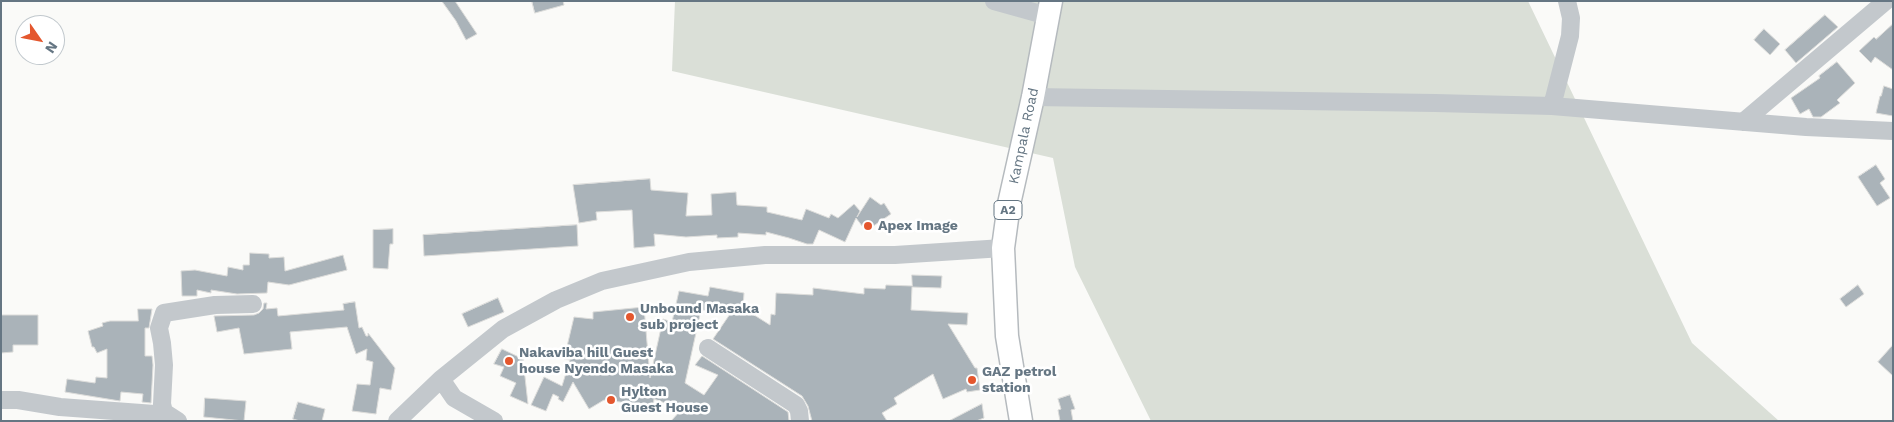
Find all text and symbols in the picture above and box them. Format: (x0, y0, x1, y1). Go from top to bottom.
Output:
north arrow (15, 15, 65, 65)
text: N (42, 39, 61, 56)
street label: Kampala Road (1006, 86, 1042, 186)
road number: A2 (994, 200, 1022, 220)
place label: Apex Image (878, 218, 958, 234)
marker: Apex Image (862, 220, 874, 232)
place label: Unbound Masaka sub project (640, 301, 759, 334)
marker: Unbound Masaka sub project (624, 311, 636, 323)
place label: Nakaviba hill Guest house Nyendo Masaka (519, 345, 673, 378)
marker: Nakaviba hill Guest house Nyendo Masaka (503, 355, 515, 367)
place label: GAZ petrol station (982, 364, 1056, 397)
marker: GAZ petrol station (966, 374, 978, 386)
place label: Hylton Guest House (621, 384, 708, 417)
marker: Hylton Guest House (605, 394, 617, 406)

